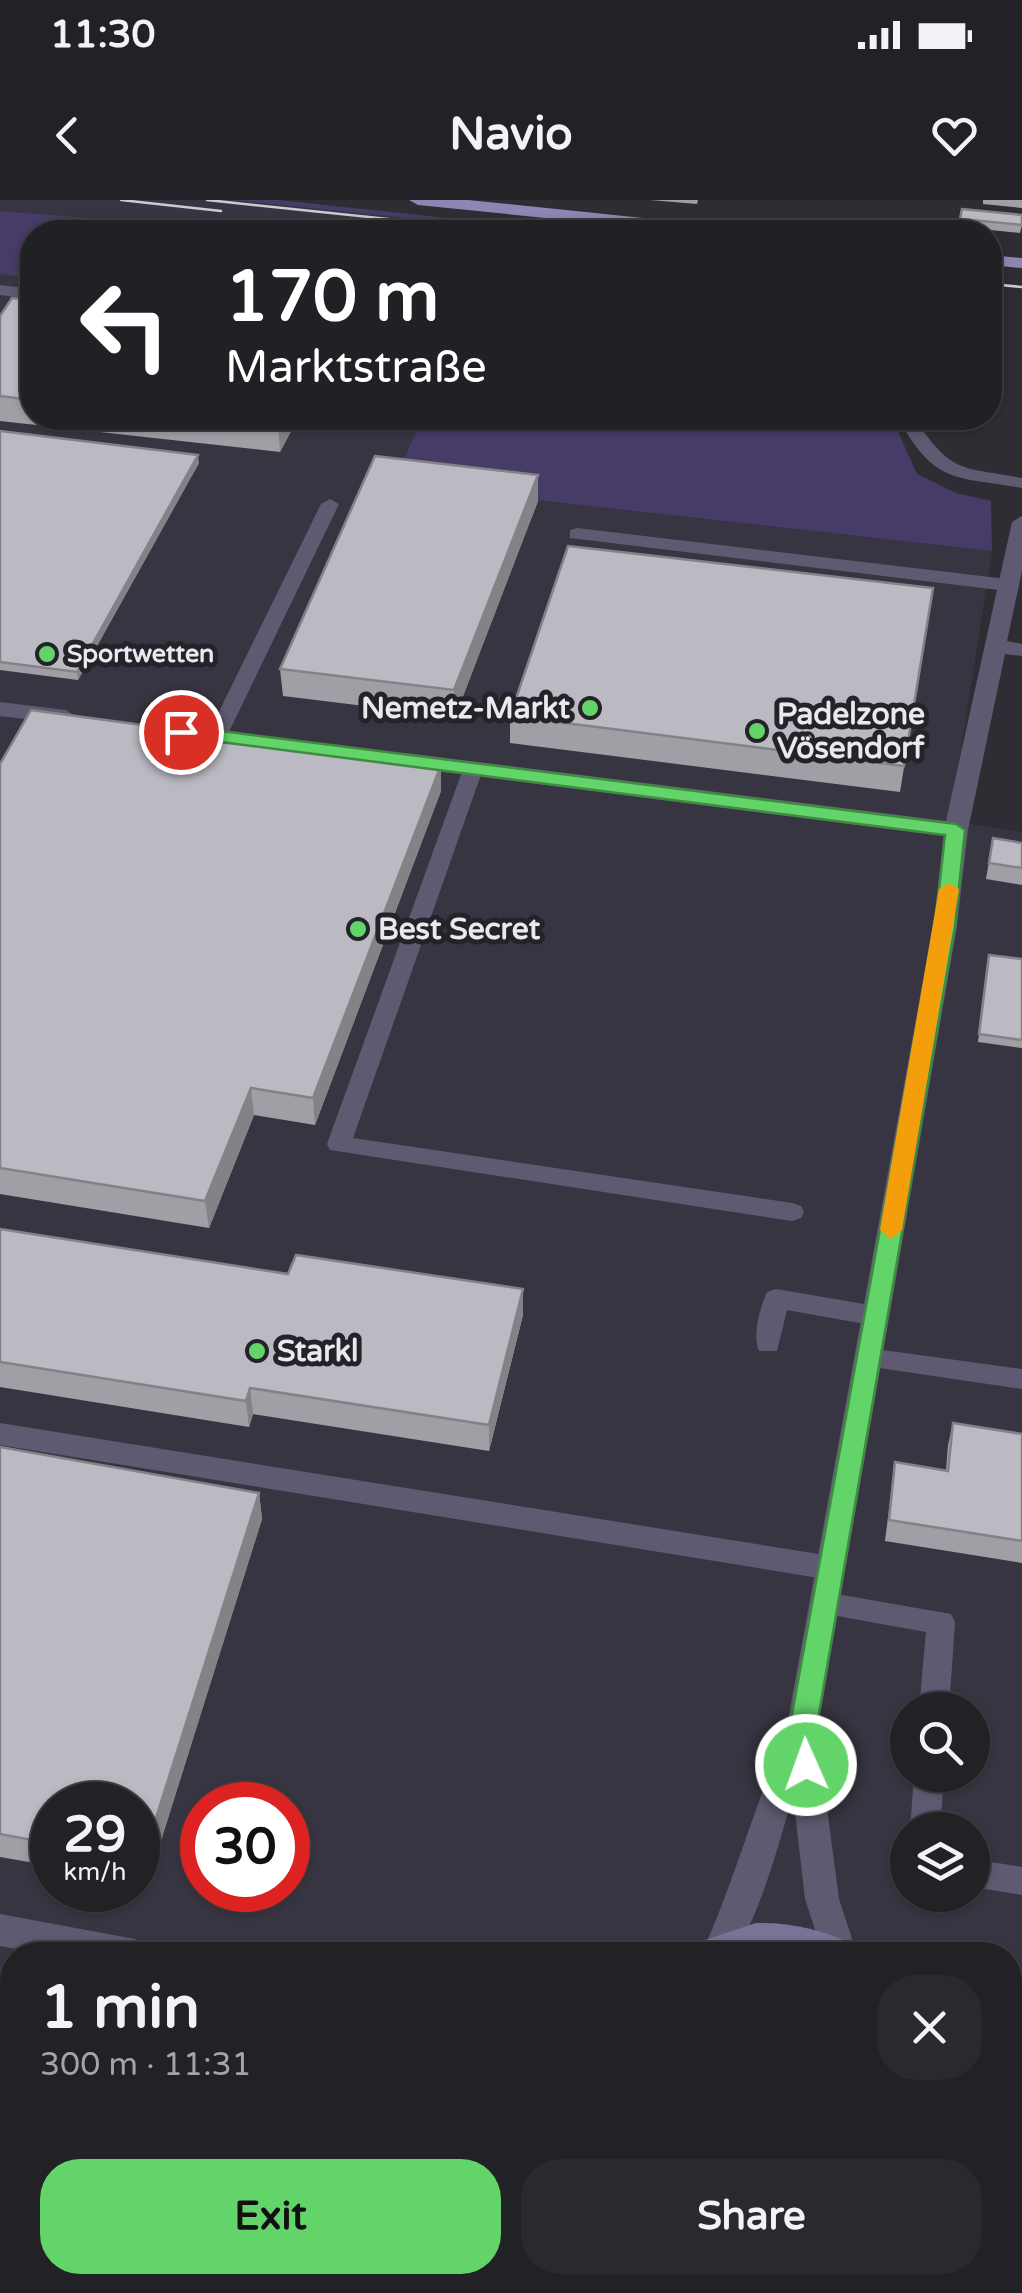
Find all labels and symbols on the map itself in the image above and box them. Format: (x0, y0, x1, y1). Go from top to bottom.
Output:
place label: Sportwetten (67, 639, 214, 669)
marker: Sportwetten (36, 643, 58, 665)
pin (139, 690, 224, 775)
place label: Nemetz-Markt (361, 690, 571, 727)
place label: Padelzone Vösendorf (777, 696, 925, 767)
marker: Nemetz-Markt (579, 697, 601, 719)
marker: Padelzone Vösendorf (746, 720, 768, 742)
place label: Best Secret (378, 911, 541, 948)
marker: Best Secret (347, 918, 369, 940)
place label: Starkl (277, 1333, 358, 1370)
marker: Starkl (246, 1340, 268, 1362)
position arrow (754, 1713, 858, 1817)
speed limit sign: 30 (180, 1782, 310, 1912)

